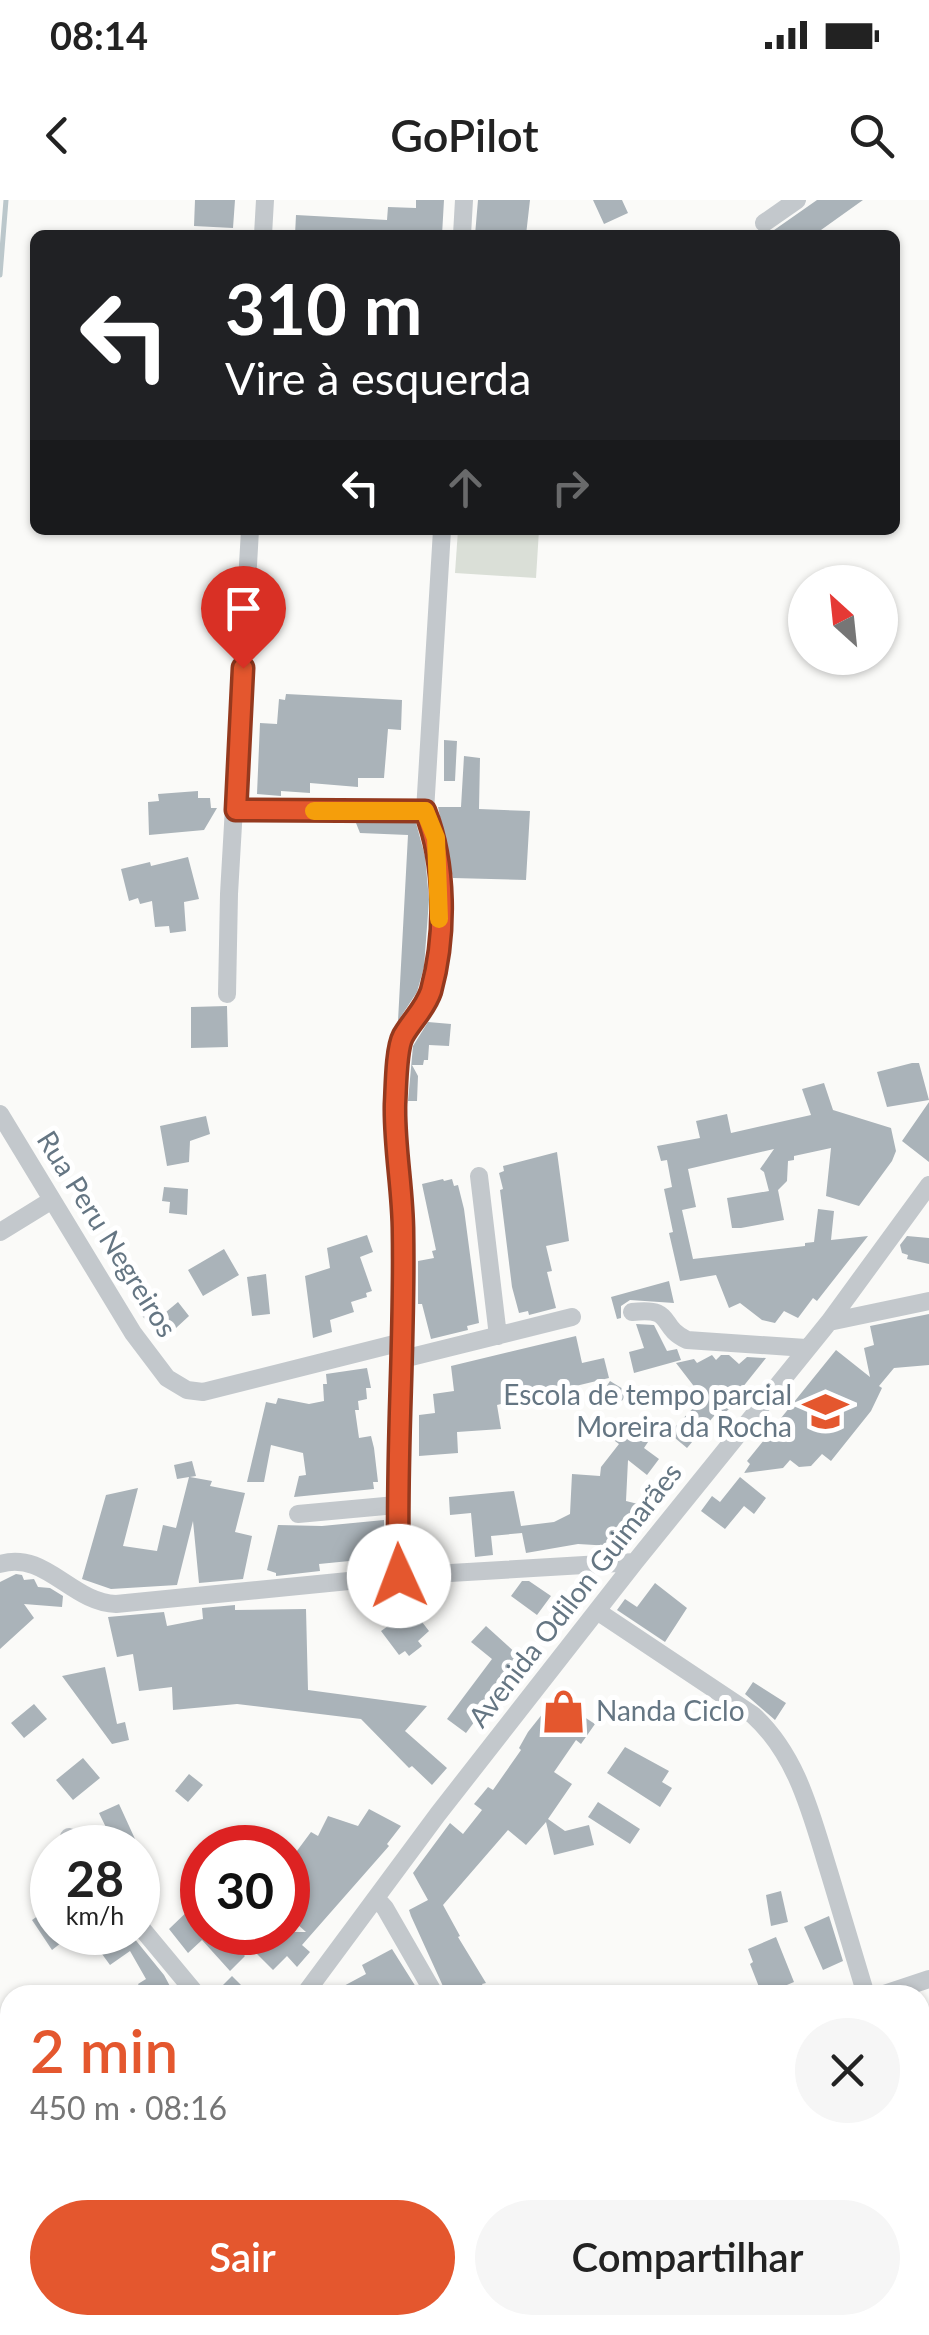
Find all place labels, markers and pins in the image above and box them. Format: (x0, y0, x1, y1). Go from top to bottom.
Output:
pin (201, 566, 286, 669)
place label: Escola de tempo parcial Moreira da Rocha (503, 1377, 792, 1443)
school or university icon: Escola de tempo parcial Moreira da Rocha (801, 1387, 849, 1435)
shop icon: Nanda Ciclo (539, 1687, 587, 1735)
place label: Nanda Ciclo (596, 1693, 745, 1727)

